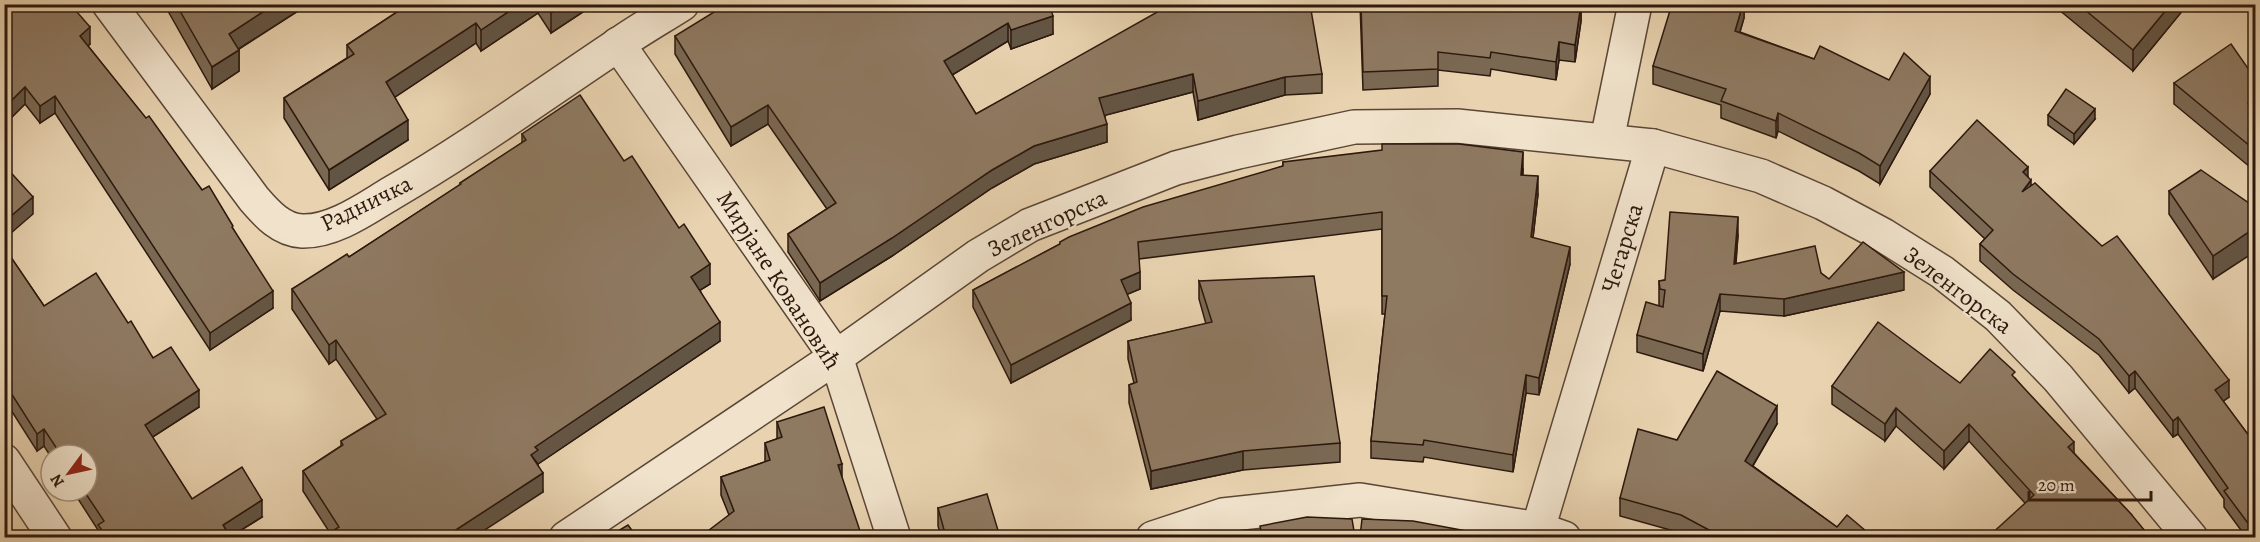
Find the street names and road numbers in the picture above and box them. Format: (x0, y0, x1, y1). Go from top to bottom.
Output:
street label: Радничка (315, 167, 417, 239)
street label: Зеленгорска (982, 181, 1112, 265)
street label: Мирјане Ковановић (709, 184, 849, 376)
street label: Чегарска (1593, 199, 1651, 297)
street label: Зеленгорска (1897, 239, 2019, 341)

